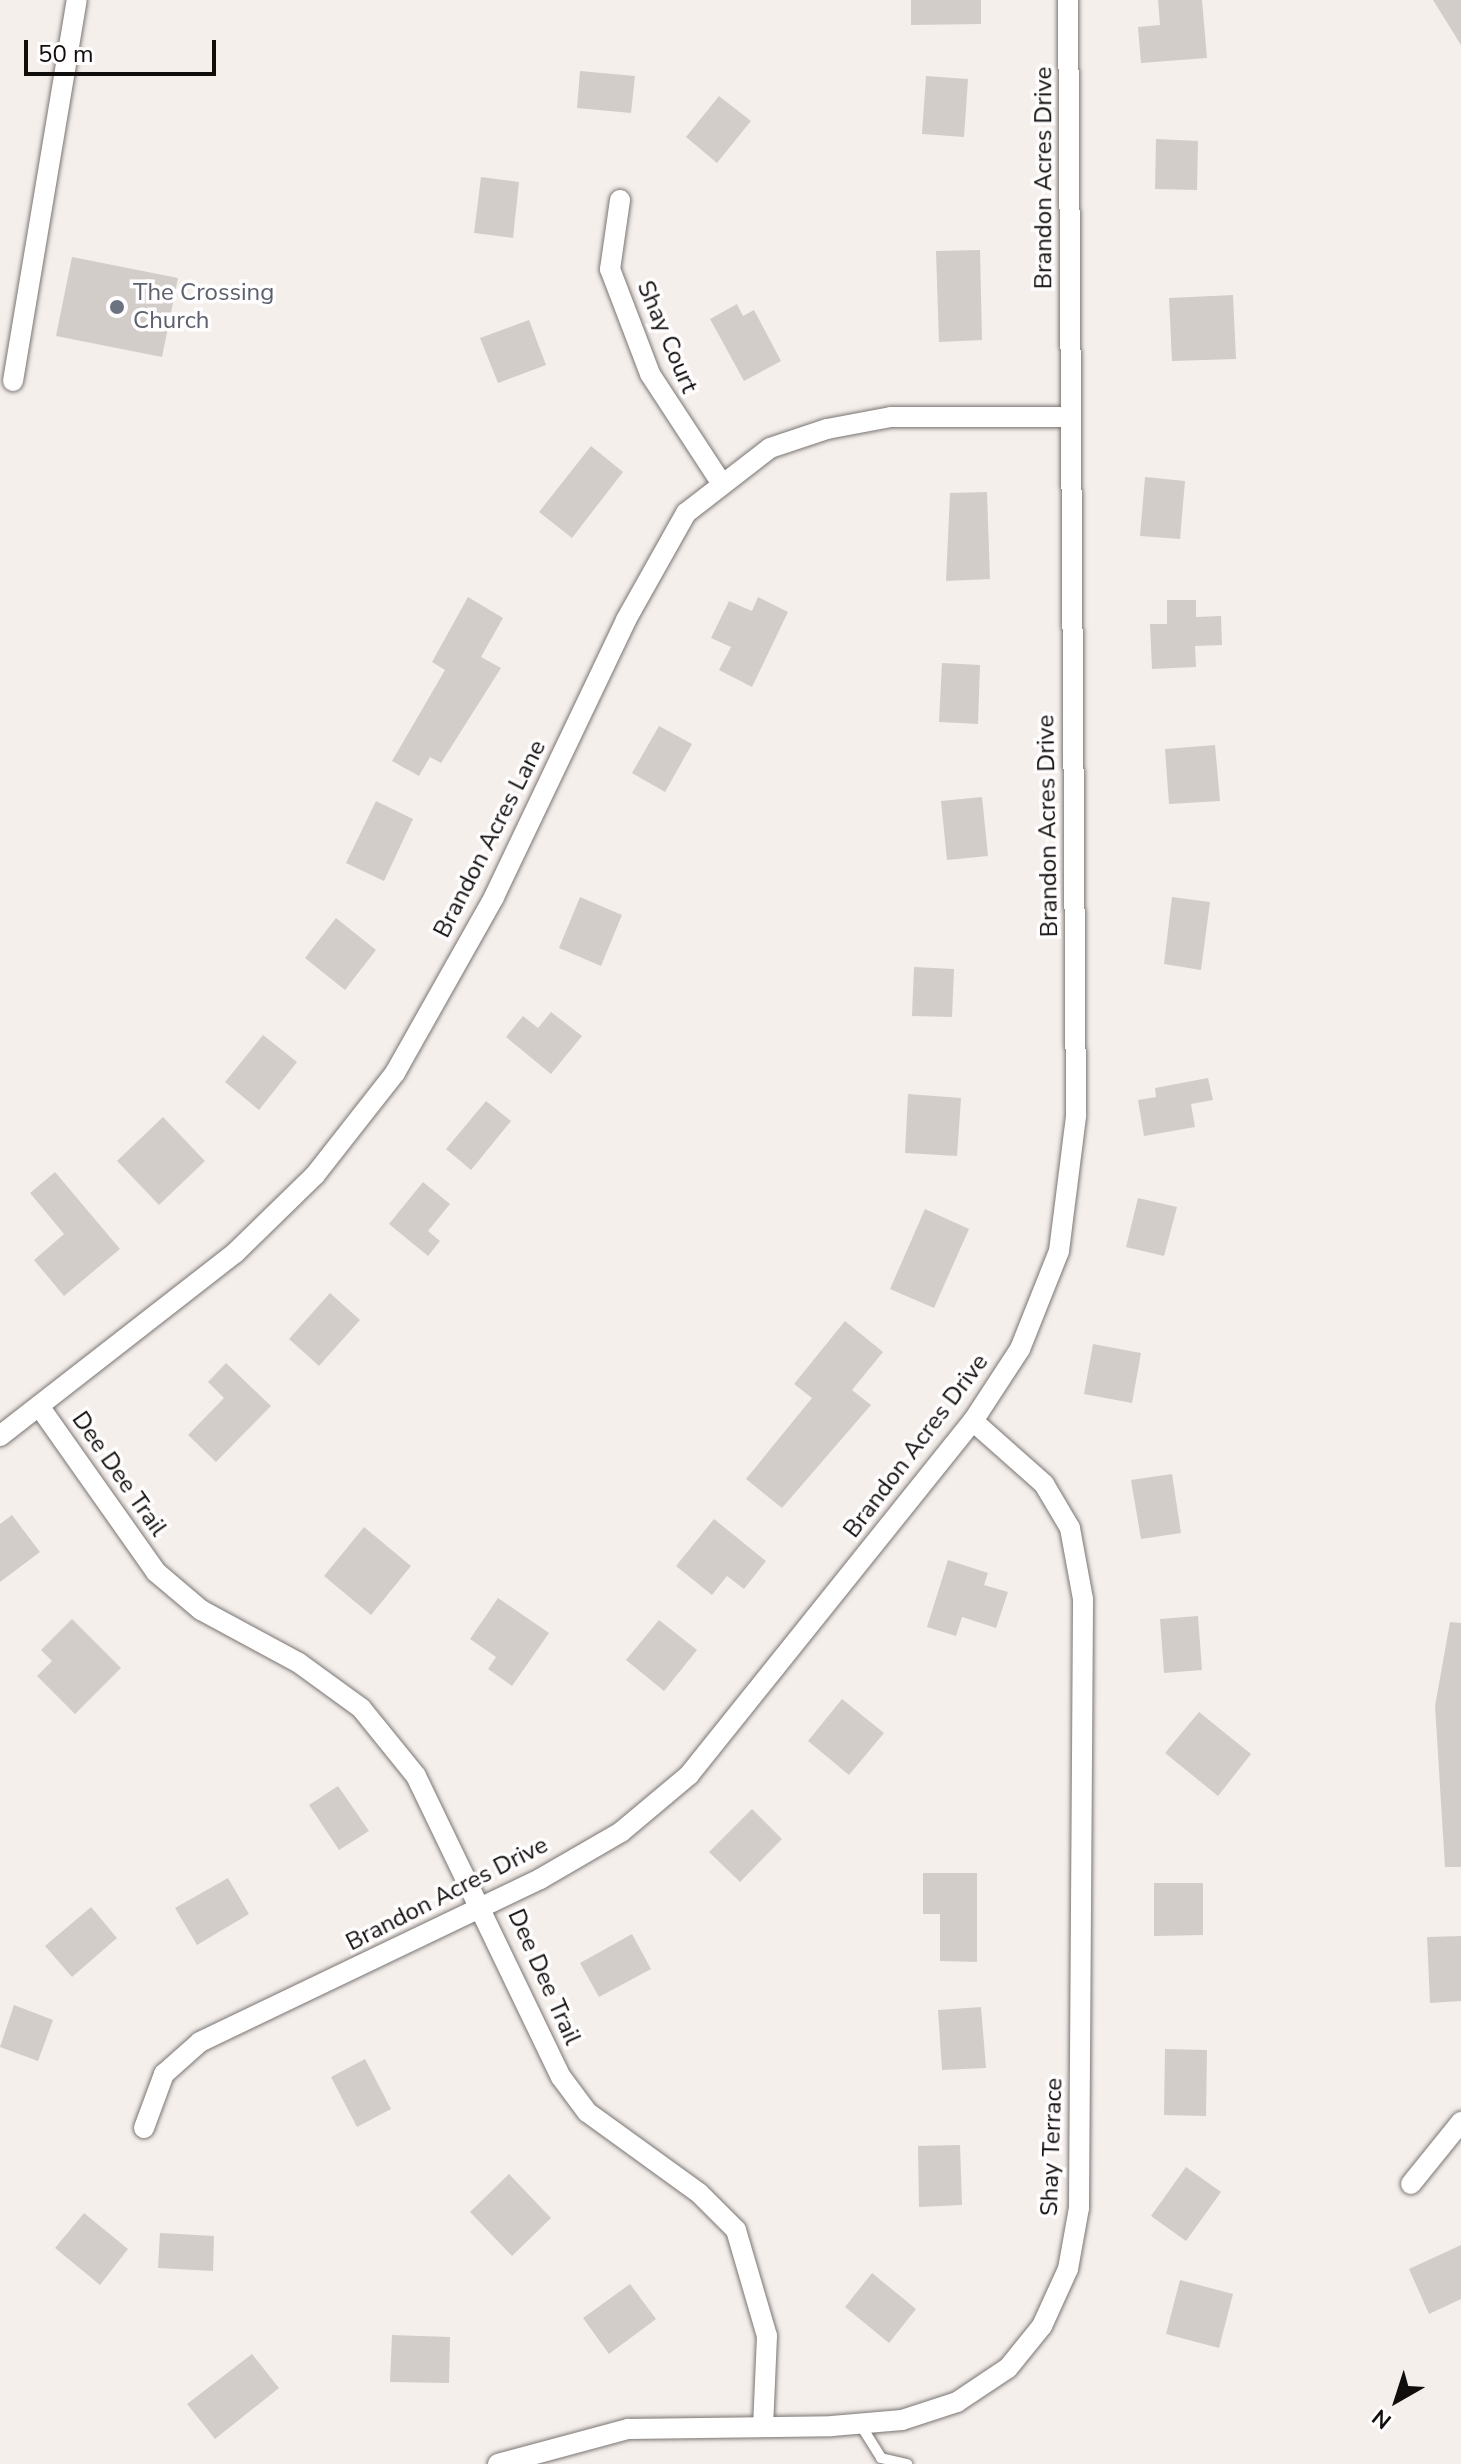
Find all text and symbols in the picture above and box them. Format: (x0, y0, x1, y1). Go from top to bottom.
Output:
scale bar (28, 24, 220, 74)
text: 50 m (38, 38, 94, 70)
street label: Brandon Acres Drive (1030, 67, 1058, 289)
street label: Shay Court (630, 276, 704, 398)
place label: The Crossing Church (133, 279, 274, 335)
marker: The Crossing Church (108, 298, 126, 316)
street label: Brandon Acres Drive (1032, 715, 1064, 937)
street label: Brandon Acres Lane (428, 735, 552, 943)
street label: Brandon Acres Drive (838, 1348, 994, 1544)
street label: Dee Dee Trail (65, 1406, 173, 1542)
street label: Brandon Acres Drive (341, 1831, 553, 1957)
street label: Dee Dee Trail (501, 1905, 587, 2049)
street label: Shay Terrace (1035, 2077, 1069, 2217)
north arrow (1357, 2360, 1437, 2440)
text: N (1366, 2402, 1398, 2435)

